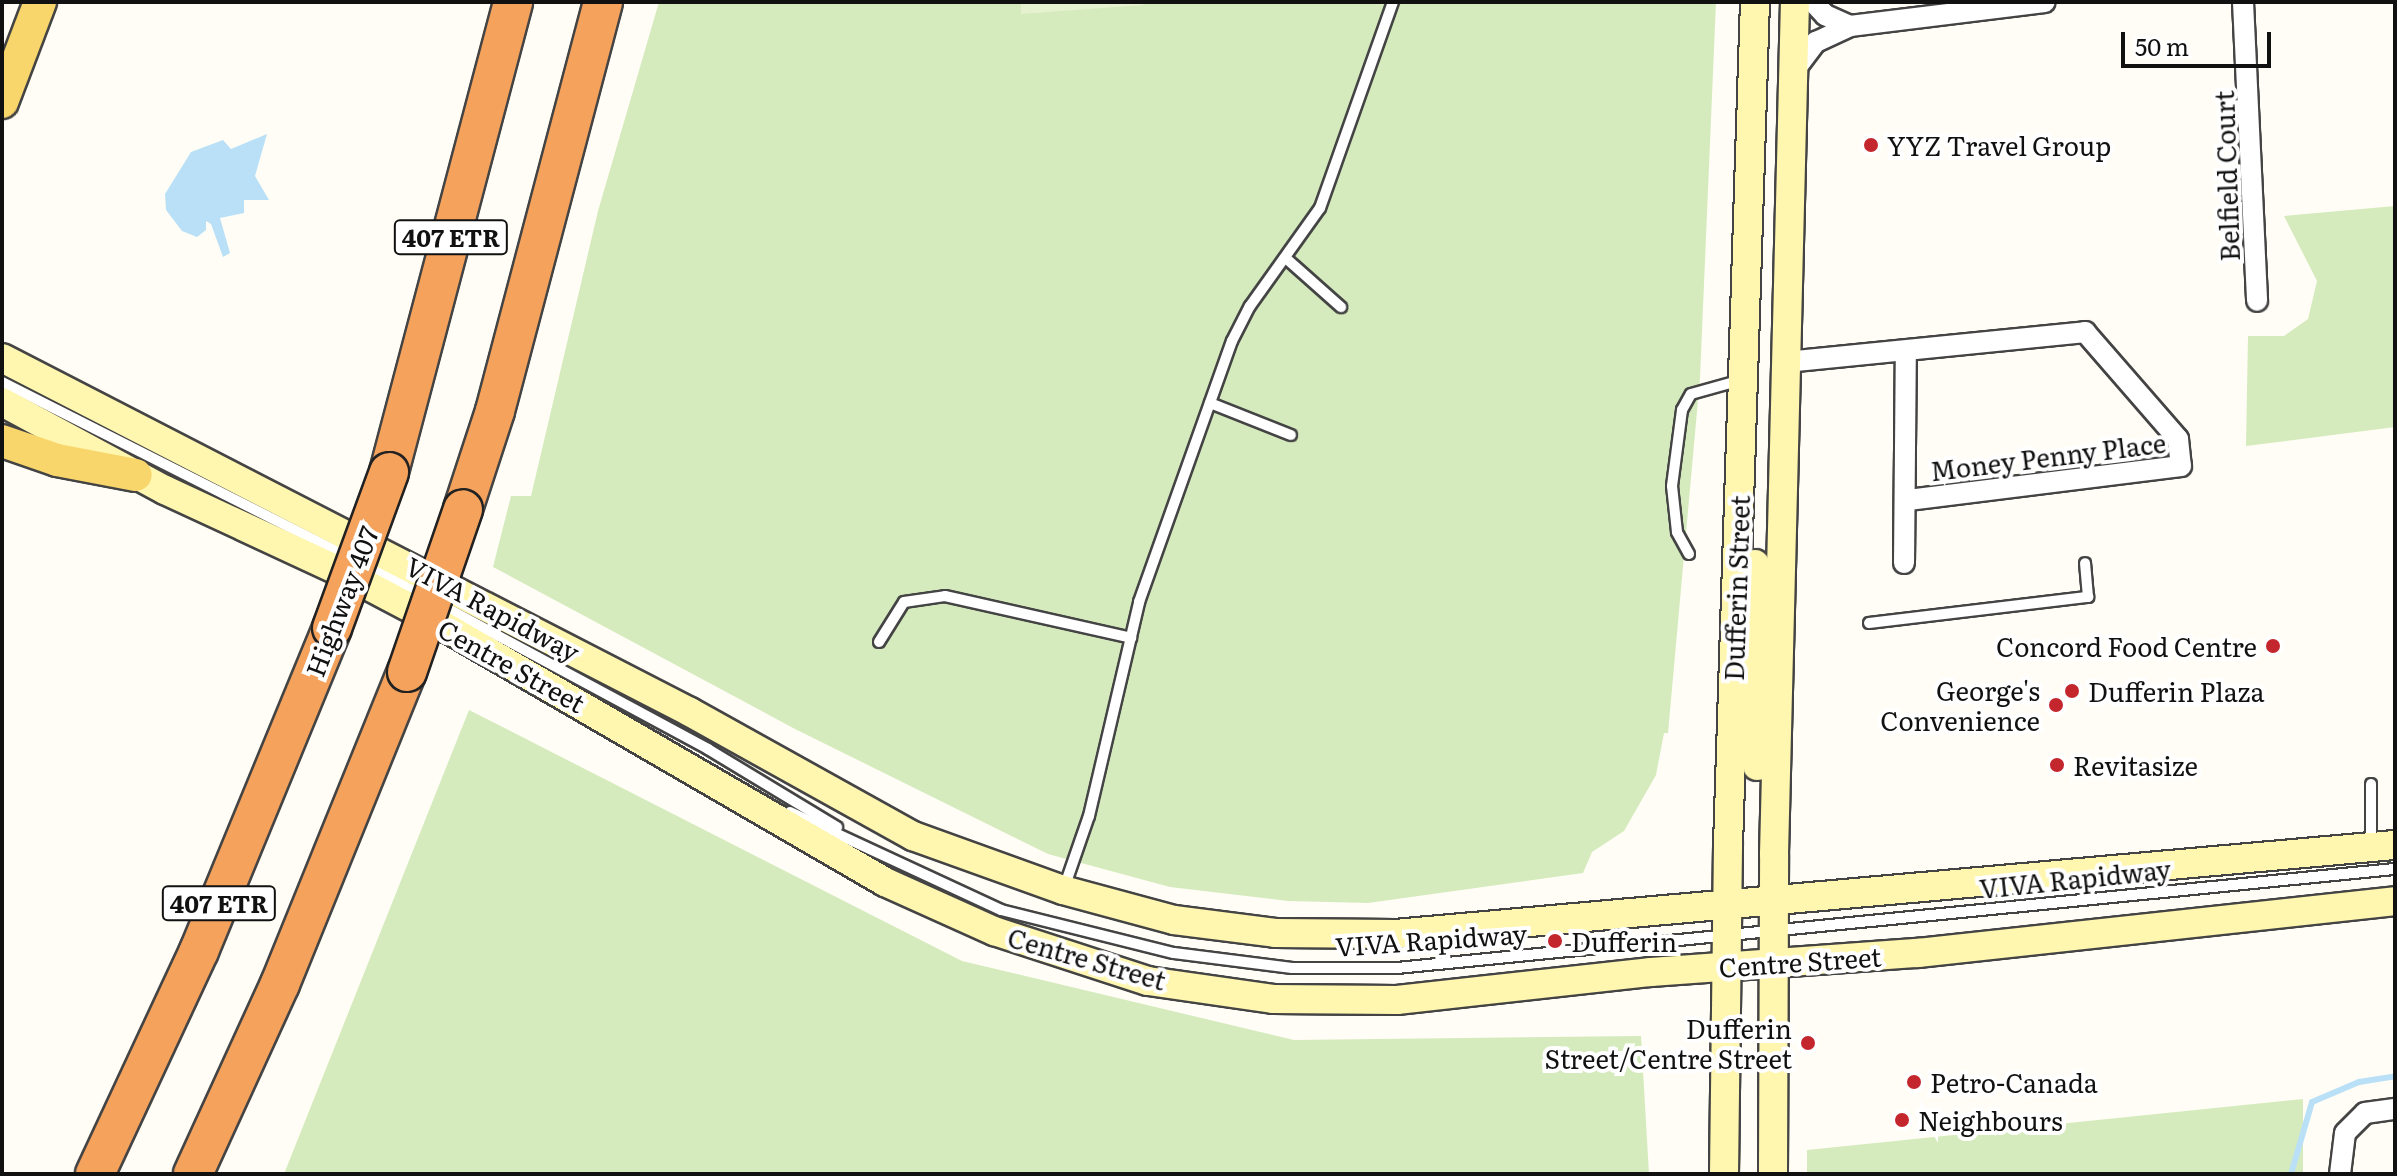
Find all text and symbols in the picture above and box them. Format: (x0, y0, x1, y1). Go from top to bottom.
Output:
scale bar (2125, 16, 2275, 66)
text: 50 m (2135, 28, 2189, 63)
street label: Belfield Court (2207, 90, 2245, 262)
place label: YYZ Travel Group (1887, 129, 2111, 161)
marker: YYZ Travel Group (1862, 136, 1880, 154)
road number: 407 ETR (393, 217, 509, 257)
street label: Money Penny Place (1928, 426, 2168, 486)
street label: Dufferin Street (1717, 495, 1755, 681)
street label: Highway 407 (298, 521, 384, 681)
street label: VIVA Rapidway (401, 549, 585, 667)
street label: Centre Street (433, 612, 591, 718)
place label: Concord Food Centre (1996, 630, 2257, 662)
marker: Concord Food Centre (2264, 637, 2282, 655)
place label: George's Convenience (1880, 674, 2040, 736)
place label: Dufferin Plaza (2088, 675, 2264, 707)
marker: Dufferin Plaza (2063, 682, 2081, 700)
marker: George's Convenience (2047, 696, 2065, 714)
place label: Revitasize (2073, 749, 2198, 781)
marker: Revitasize (2048, 756, 2066, 774)
street label: VIVA Rapidway (1978, 852, 2172, 904)
road number: 407 ETR (161, 883, 277, 923)
street label: VIVA Rapidway (1334, 917, 1528, 961)
street label: Centre Street (1004, 921, 1170, 995)
place label: Dufferin (1571, 925, 1677, 957)
marker: Dufferin (1546, 932, 1564, 950)
street label: Centre Street (1718, 940, 1882, 982)
place label: Dufferin Street/Centre Street (1545, 1012, 1792, 1074)
marker: Dufferin Street/Centre Street (1799, 1034, 1817, 1052)
place label: Petro-Canada (1930, 1066, 2098, 1098)
marker: Petro-Canada (1905, 1073, 1923, 1091)
place label: Neighbours (1918, 1104, 2063, 1136)
marker: Neighbours (1893, 1111, 1911, 1129)

